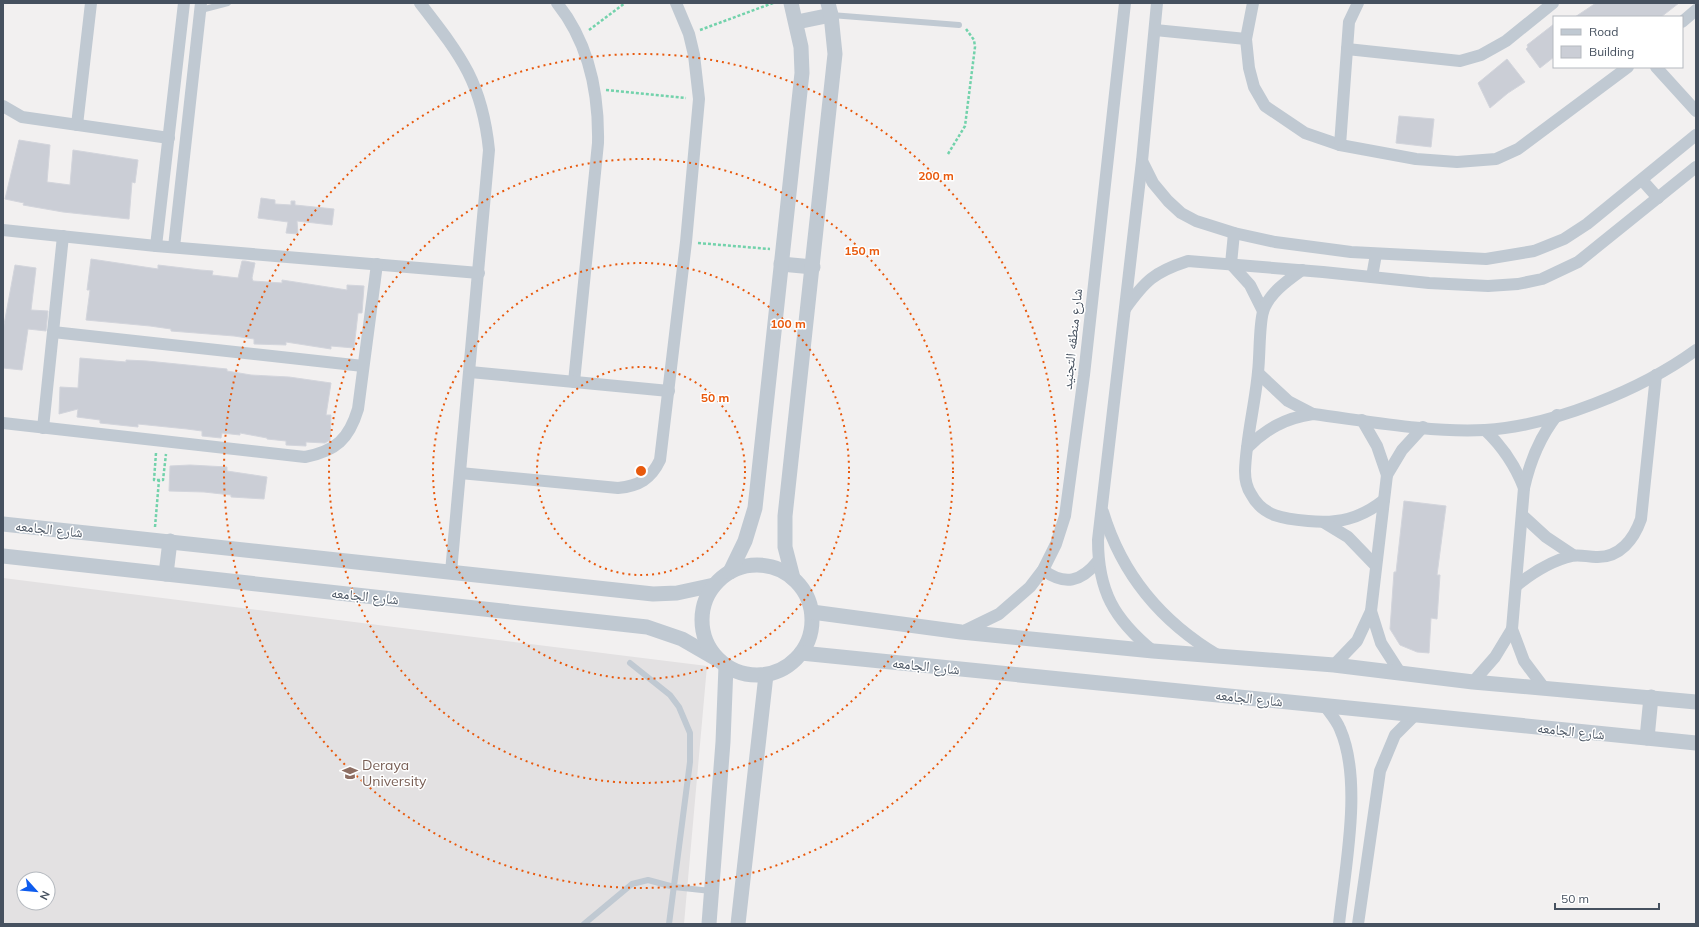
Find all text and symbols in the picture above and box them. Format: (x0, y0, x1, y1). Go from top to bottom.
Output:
legend (1553, 16, 1683, 68)
text: Road (1589, 24, 1618, 39)
text: Building (1589, 44, 1634, 59)
text: 200 m (918, 168, 954, 183)
text: 150 m (844, 243, 880, 258)
street label: شارع منطقه التجنيد (1058, 288, 1087, 390)
text: 100 m (770, 316, 806, 331)
text: 50 m (701, 390, 729, 405)
centre of rings (634, 464, 648, 478)
street label: شارع الجامعه (14, 516, 84, 542)
street label: شارع الجامعه (330, 583, 400, 609)
street label: شارع الجامعه (891, 653, 961, 679)
street label: شارع الجامعه (1214, 685, 1284, 711)
street label: شارع الجامعه (1536, 718, 1606, 744)
place label: Deraya University (362, 756, 427, 790)
school or university icon: Deraya University (341, 764, 359, 782)
north arrow (16, 871, 56, 911)
scale bar (1555, 885, 1659, 911)
text: N (37, 889, 53, 902)
text: 50 m (1561, 891, 1589, 906)

